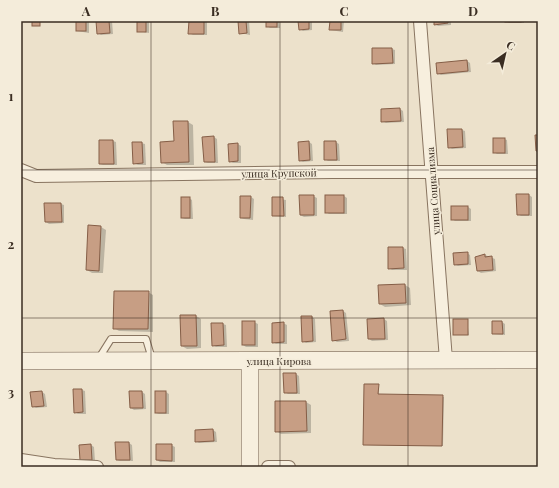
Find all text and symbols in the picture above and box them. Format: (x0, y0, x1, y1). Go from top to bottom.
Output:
text: A (81, 2, 91, 19)
text: B (211, 2, 220, 19)
text: C (339, 2, 349, 19)
text: D (468, 2, 478, 19)
north arrow (485, 34, 525, 74)
text: С (503, 37, 518, 54)
text: 1 (9, 87, 14, 104)
street label: улица Социализма (423, 147, 443, 236)
street label: улица Крупской (240, 165, 317, 181)
text: 2 (8, 235, 15, 252)
street label: улица Кирова (246, 354, 311, 368)
text: 3 (8, 383, 14, 400)

